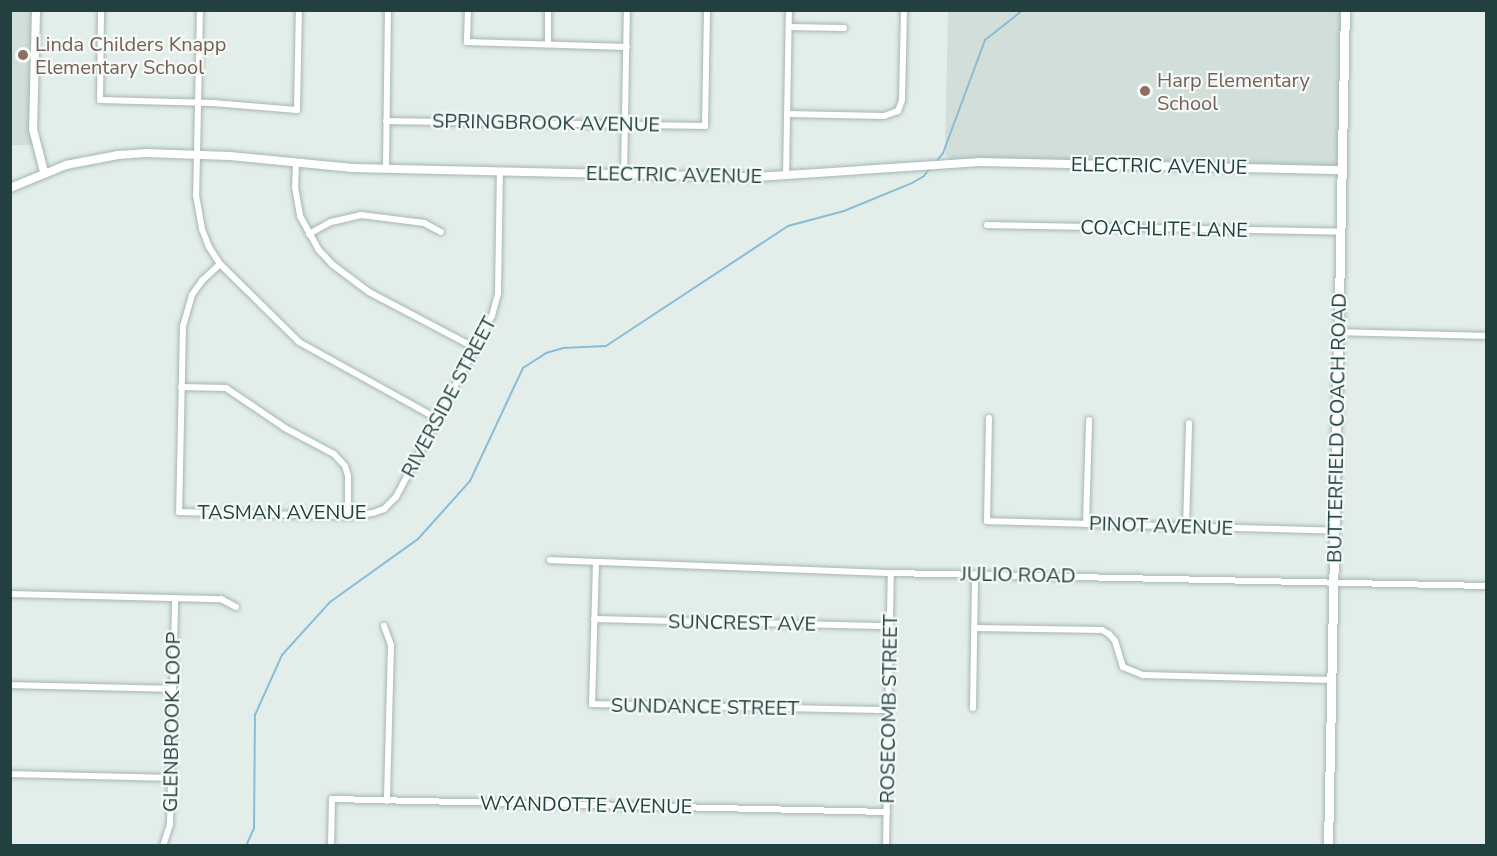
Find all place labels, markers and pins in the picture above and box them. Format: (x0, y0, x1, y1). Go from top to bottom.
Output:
place label: Linda Childers Knapp Elementary School (35, 32, 226, 79)
marker: Linda Childers Knapp Elementary School (16, 48, 30, 62)
place label: Harp Elementary School (1157, 68, 1310, 115)
marker: Harp Elementary School (1138, 84, 1152, 98)

